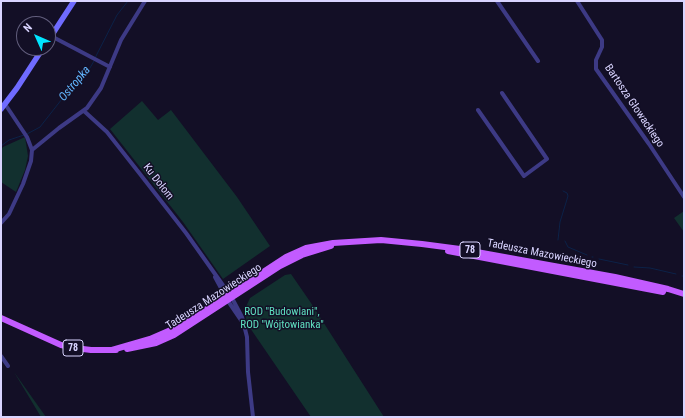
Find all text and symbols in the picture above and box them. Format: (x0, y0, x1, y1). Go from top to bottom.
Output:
north arrow (16, 16, 56, 56)
text: N (21, 21, 35, 35)
street label: Bartosza Głowackiego (601, 62, 667, 150)
water label: Ostropka (56, 63, 94, 105)
street label: Ku Dołom (140, 161, 176, 203)
street label: Tadeusza Mazowieckiego (486, 237, 598, 271)
road number: 78 (460, 242, 480, 258)
street label: Tadeusza Mazowieckiego (164, 261, 264, 333)
park label: ROD "Budowlani", ROD "Wójtowianka" (240, 305, 324, 331)
road number: 78 (63, 340, 83, 356)

